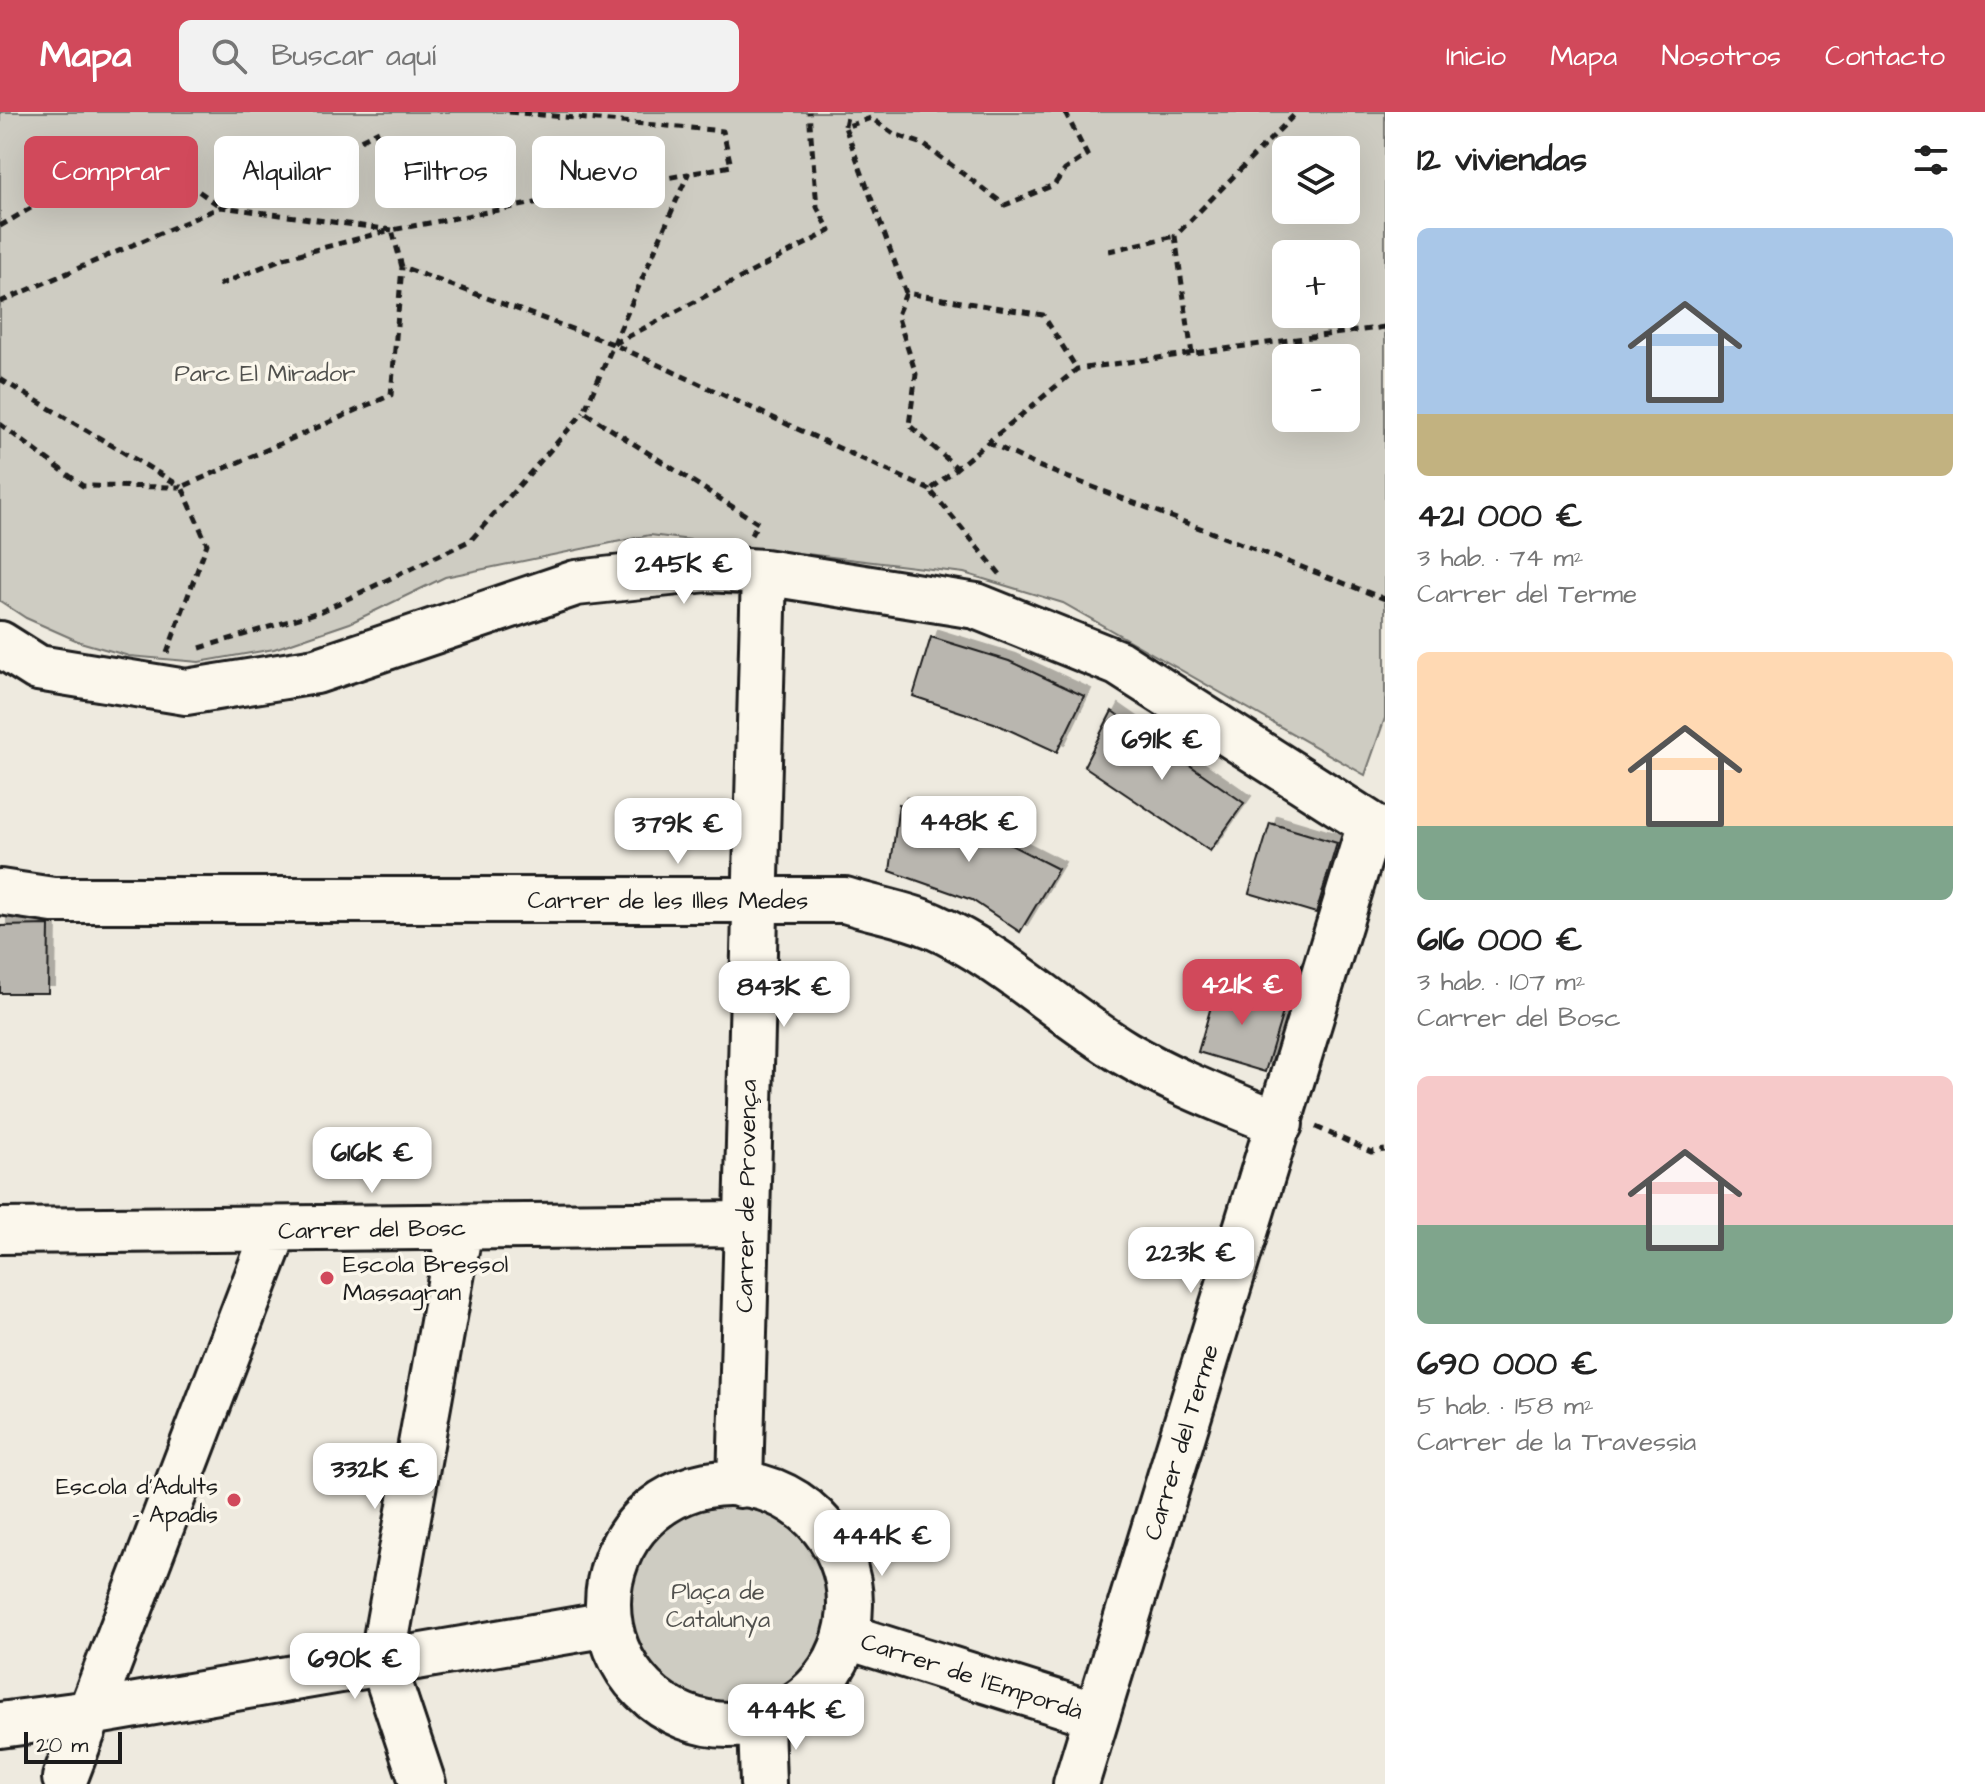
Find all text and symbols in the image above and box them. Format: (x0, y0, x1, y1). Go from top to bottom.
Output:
search box (179, 20, 739, 92)
text: Mapa (40, 30, 131, 82)
icon: search (207, 34, 251, 78)
text: Buscar aquí (271, 35, 436, 77)
text: Inicio (1446, 37, 1506, 76)
text: Mapa (1550, 37, 1617, 76)
text: Nosotros (1661, 37, 1781, 76)
text: Contacto (1825, 37, 1945, 76)
chip: Comprar (24, 136, 198, 208)
chip: Alquilar (214, 136, 359, 208)
chip: Filtros (375, 136, 516, 208)
chip: Nuevo (532, 136, 665, 208)
map controls (1272, 136, 1360, 432)
button: layers (1272, 136, 1360, 224)
text: 12 viviendas (1417, 136, 1587, 184)
icon: filters (1909, 138, 1953, 182)
button: + (1272, 240, 1360, 328)
icon: home (1613, 280, 1757, 424)
button: − (1272, 344, 1360, 432)
park label: Parc El Mirador (174, 357, 356, 391)
text: 421 000 € (1417, 492, 1583, 540)
pin: 245K € (619, 538, 749, 606)
text: 3 hab. · 74 m² (1417, 540, 1584, 576)
text: 245K € (635, 546, 733, 582)
text: Carrer del Terme (1417, 576, 1637, 612)
icon: home (1613, 704, 1757, 848)
pin: 691K € (1097, 714, 1227, 782)
text: 691K € (1121, 722, 1203, 758)
pin: 448K € (904, 796, 1034, 864)
pin: 379K € (613, 798, 743, 866)
text: 448K € (919, 804, 1019, 840)
text: 379K € (633, 806, 723, 842)
street label: Carrer de les Illes Medes (528, 884, 808, 918)
text: 616 000 € (1417, 916, 1583, 964)
pin: 421K € (1177, 959, 1307, 1027)
pin: 843K € (719, 961, 849, 1029)
text: 3 hab. · 107 m² (1417, 964, 1586, 1000)
text: 421K € (1201, 967, 1283, 1003)
text: 843K € (737, 969, 831, 1005)
text: Carrer del Bosc (1417, 1000, 1621, 1036)
street label: Carrer de Provença (728, 1079, 766, 1313)
pin: 616K € (307, 1127, 437, 1195)
icon: home (1613, 1128, 1757, 1272)
text: 616K € (331, 1135, 413, 1171)
street label: Carrer del Bosc (278, 1211, 466, 1249)
pin: 223K € (1126, 1227, 1256, 1295)
text: 223K € (1146, 1235, 1236, 1271)
place label: Escola Bressol Massagran (343, 1248, 508, 1311)
marker: Escola Bressol Massagran (318, 1269, 336, 1287)
street label: Carrer del Terme (1136, 1340, 1228, 1544)
text: 690 000 € (1417, 1340, 1598, 1388)
text: 5 hab. · 158 m² (1417, 1388, 1594, 1424)
text: Carrer de la Travessia (1417, 1424, 1696, 1460)
pin: 332K € (310, 1443, 440, 1511)
text: 332K € (331, 1451, 419, 1487)
place label: Escola d'Adults - Apadis (56, 1470, 218, 1532)
marker: Escola d'Adults - Apadis (225, 1491, 243, 1509)
pin: 444K € (817, 1510, 947, 1578)
text: 444K € (832, 1518, 932, 1554)
park label: Plaça de Catalunya (666, 1575, 770, 1638)
street label: Carrer de l'Empordà (856, 1625, 1087, 1729)
pin: 690K € (290, 1633, 420, 1701)
text: 690K € (308, 1641, 402, 1677)
pin: 444K € (731, 1684, 861, 1752)
text: 444K € (746, 1692, 846, 1728)
scale bar (24, 1728, 122, 1764)
text: 20 m (36, 1730, 88, 1761)

